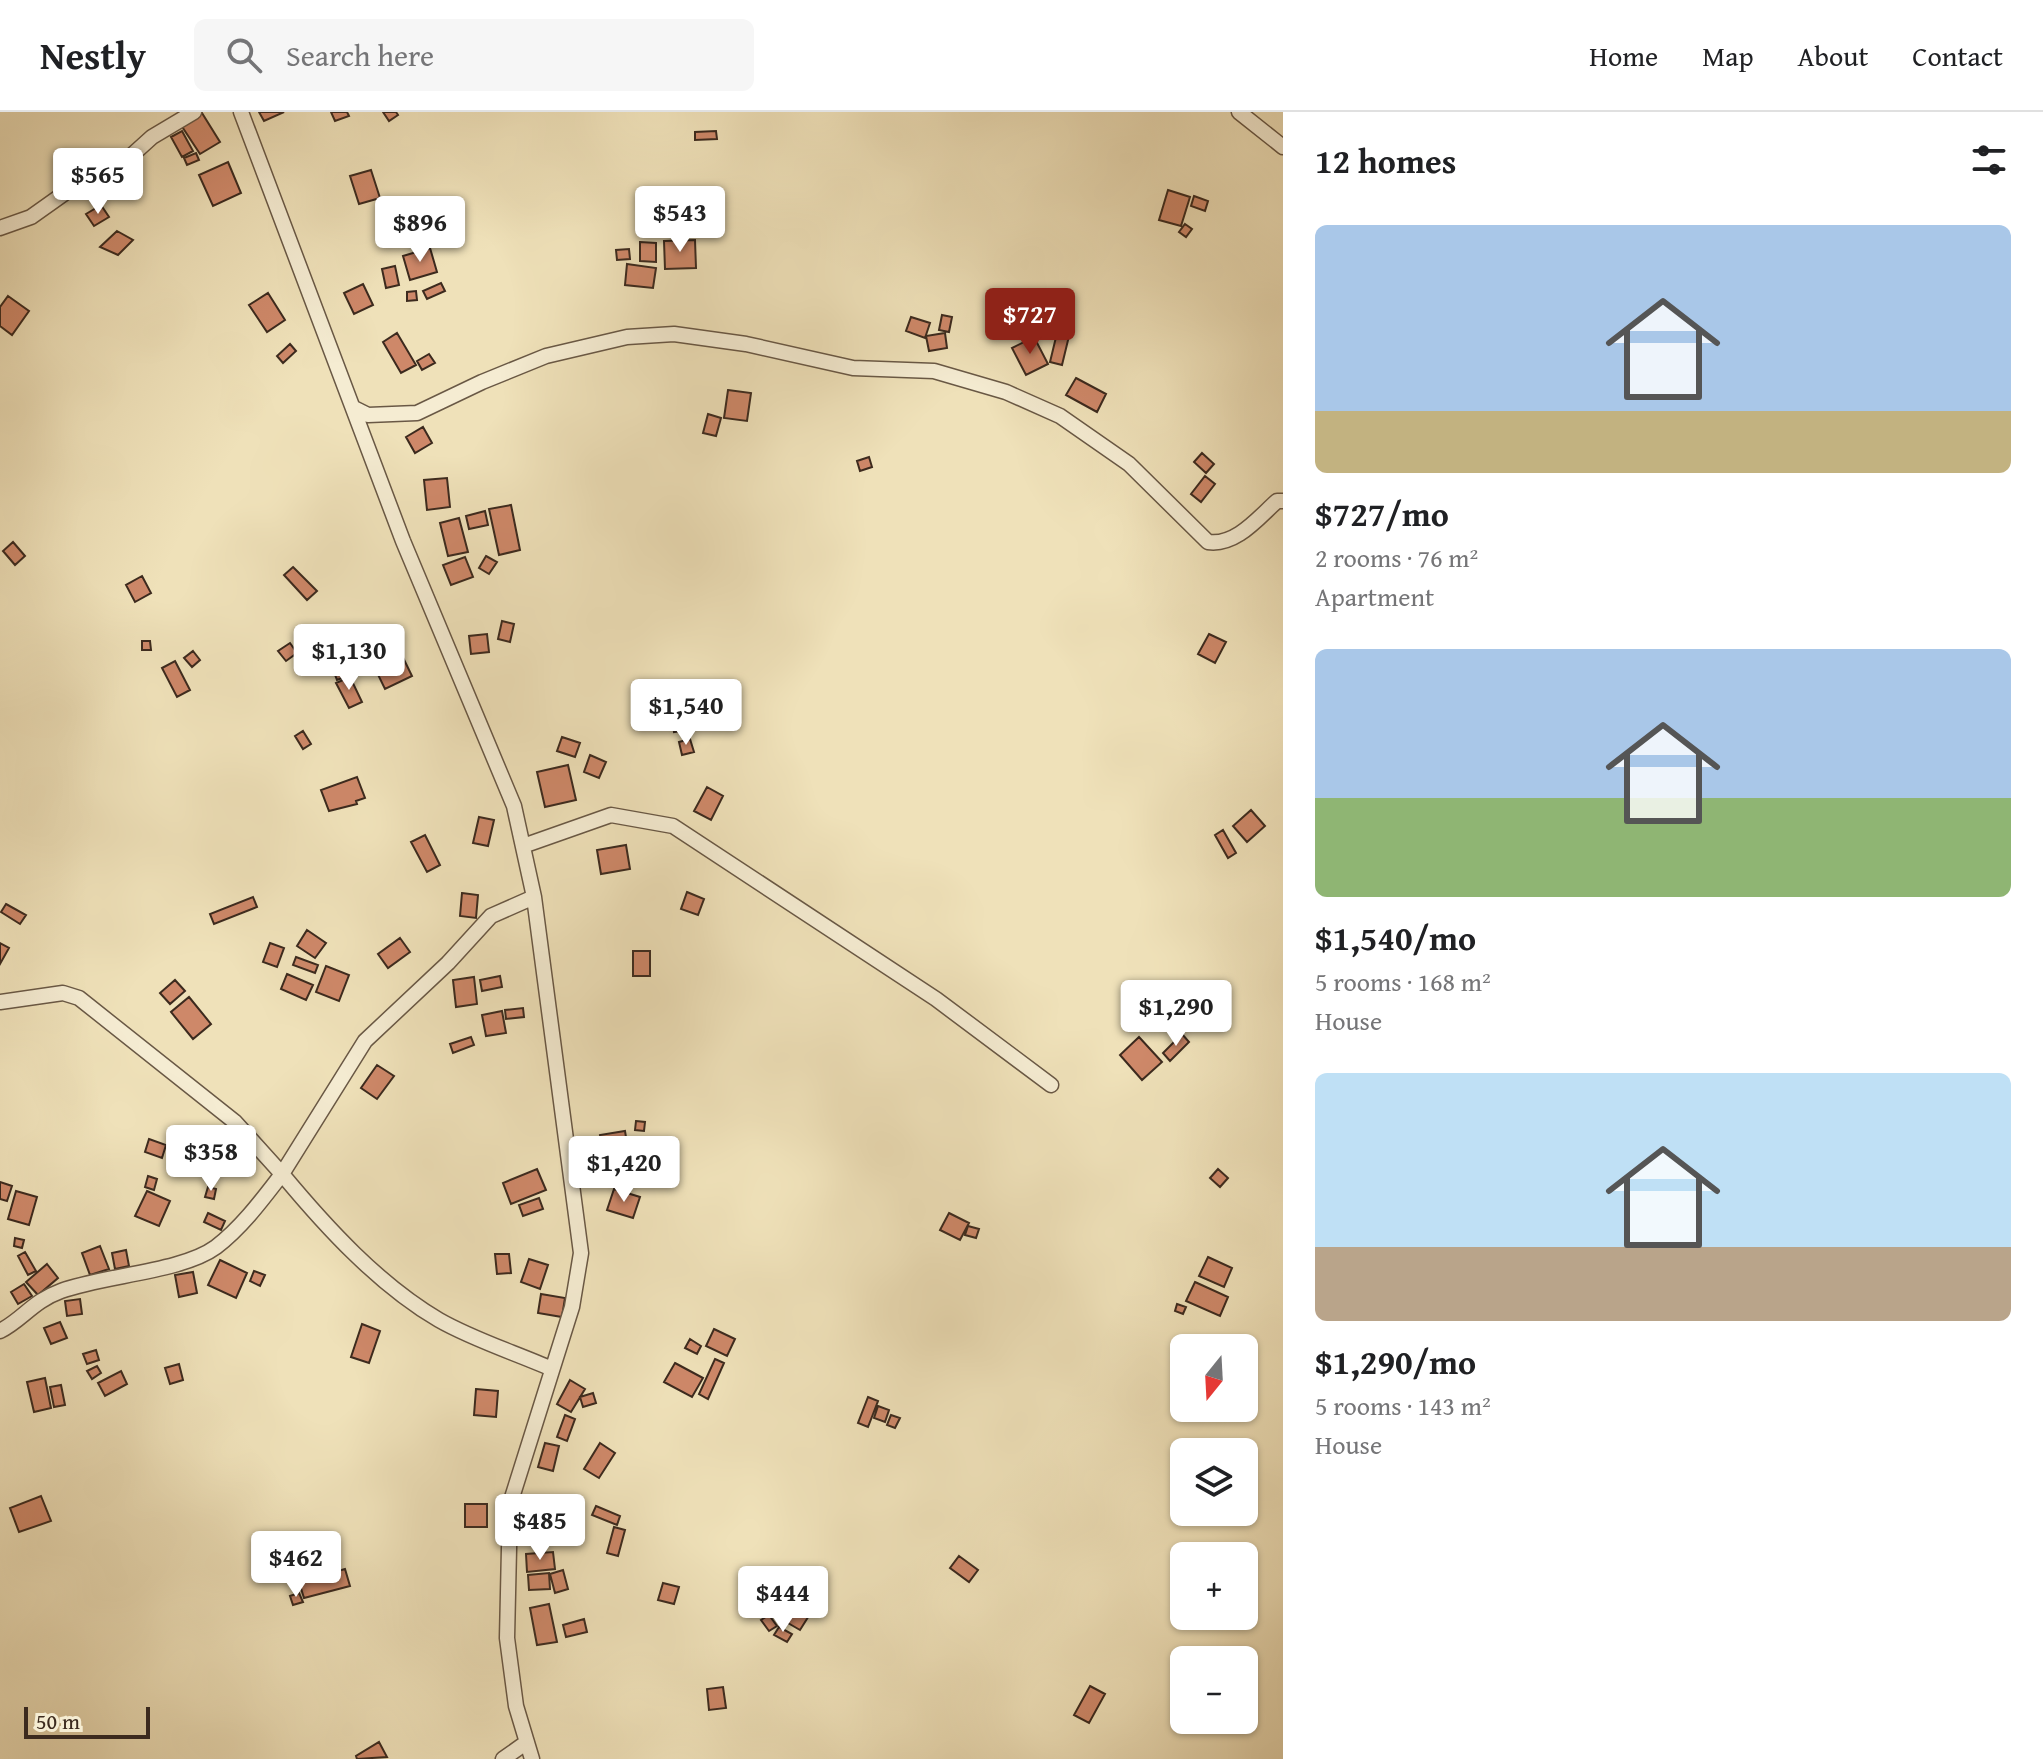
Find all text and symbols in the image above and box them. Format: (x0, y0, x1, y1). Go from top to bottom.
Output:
search box (194, 19, 754, 91)
text: Nestly (40, 27, 146, 83)
icon: search (222, 33, 266, 77)
text: Search here (286, 33, 434, 77)
text: Home (1589, 35, 1658, 76)
text: Map (1702, 35, 1754, 76)
text: About (1798, 35, 1868, 76)
text: Contact (1912, 35, 2003, 76)
text: 12 homes (1315, 136, 1456, 185)
icon: filters (1967, 138, 2011, 182)
pin: $565 (51, 148, 145, 216)
text: $565 (71, 154, 125, 193)
pin: $543 (633, 186, 727, 254)
text: $543 (653, 192, 707, 231)
pin: $896 (373, 196, 467, 264)
text: $896 (393, 202, 447, 241)
icon: home (1591, 277, 1735, 421)
pin: $727 (983, 288, 1077, 356)
text: $727 (1003, 294, 1057, 333)
text: $727/mo (1315, 489, 1449, 538)
text: 2 rooms · 76 m² (1315, 538, 1478, 577)
text: Apartment (1315, 577, 1434, 616)
pin: $1,130 (284, 624, 414, 692)
text: $1,130 (312, 630, 386, 669)
pin: $1,540 (621, 679, 751, 747)
text: $1,540 (649, 685, 723, 724)
icon: home (1591, 701, 1735, 845)
text: $1,540/mo (1315, 913, 1476, 962)
text: 5 rooms · 168 m² (1315, 962, 1491, 1001)
pin: $1,290 (1111, 980, 1241, 1048)
text: $1,290 (1139, 986, 1213, 1025)
text: House (1315, 1001, 1382, 1040)
pin: $358 (164, 1125, 258, 1193)
icon: home (1591, 1125, 1735, 1269)
text: $358 (184, 1131, 238, 1170)
pin: $1,420 (559, 1136, 689, 1204)
text: $1,420 (587, 1142, 661, 1181)
north arrow (1170, 1334, 1258, 1422)
map controls (1170, 1334, 1258, 1734)
text: $1,290/mo (1315, 1337, 1476, 1386)
text: 5 rooms · 143 m² (1315, 1386, 1491, 1425)
text: House (1315, 1425, 1382, 1464)
button: layers (1170, 1438, 1258, 1526)
pin: $485 (493, 1494, 587, 1562)
text: $485 (513, 1500, 567, 1539)
pin: $462 (249, 1531, 343, 1599)
text: $462 (269, 1537, 323, 1576)
button: + (1170, 1542, 1258, 1630)
pin: $444 (736, 1566, 830, 1634)
text: $444 (756, 1572, 810, 1611)
button: − (1170, 1646, 1258, 1734)
scale bar (24, 1703, 150, 1739)
text: 50 m (36, 1705, 80, 1737)

